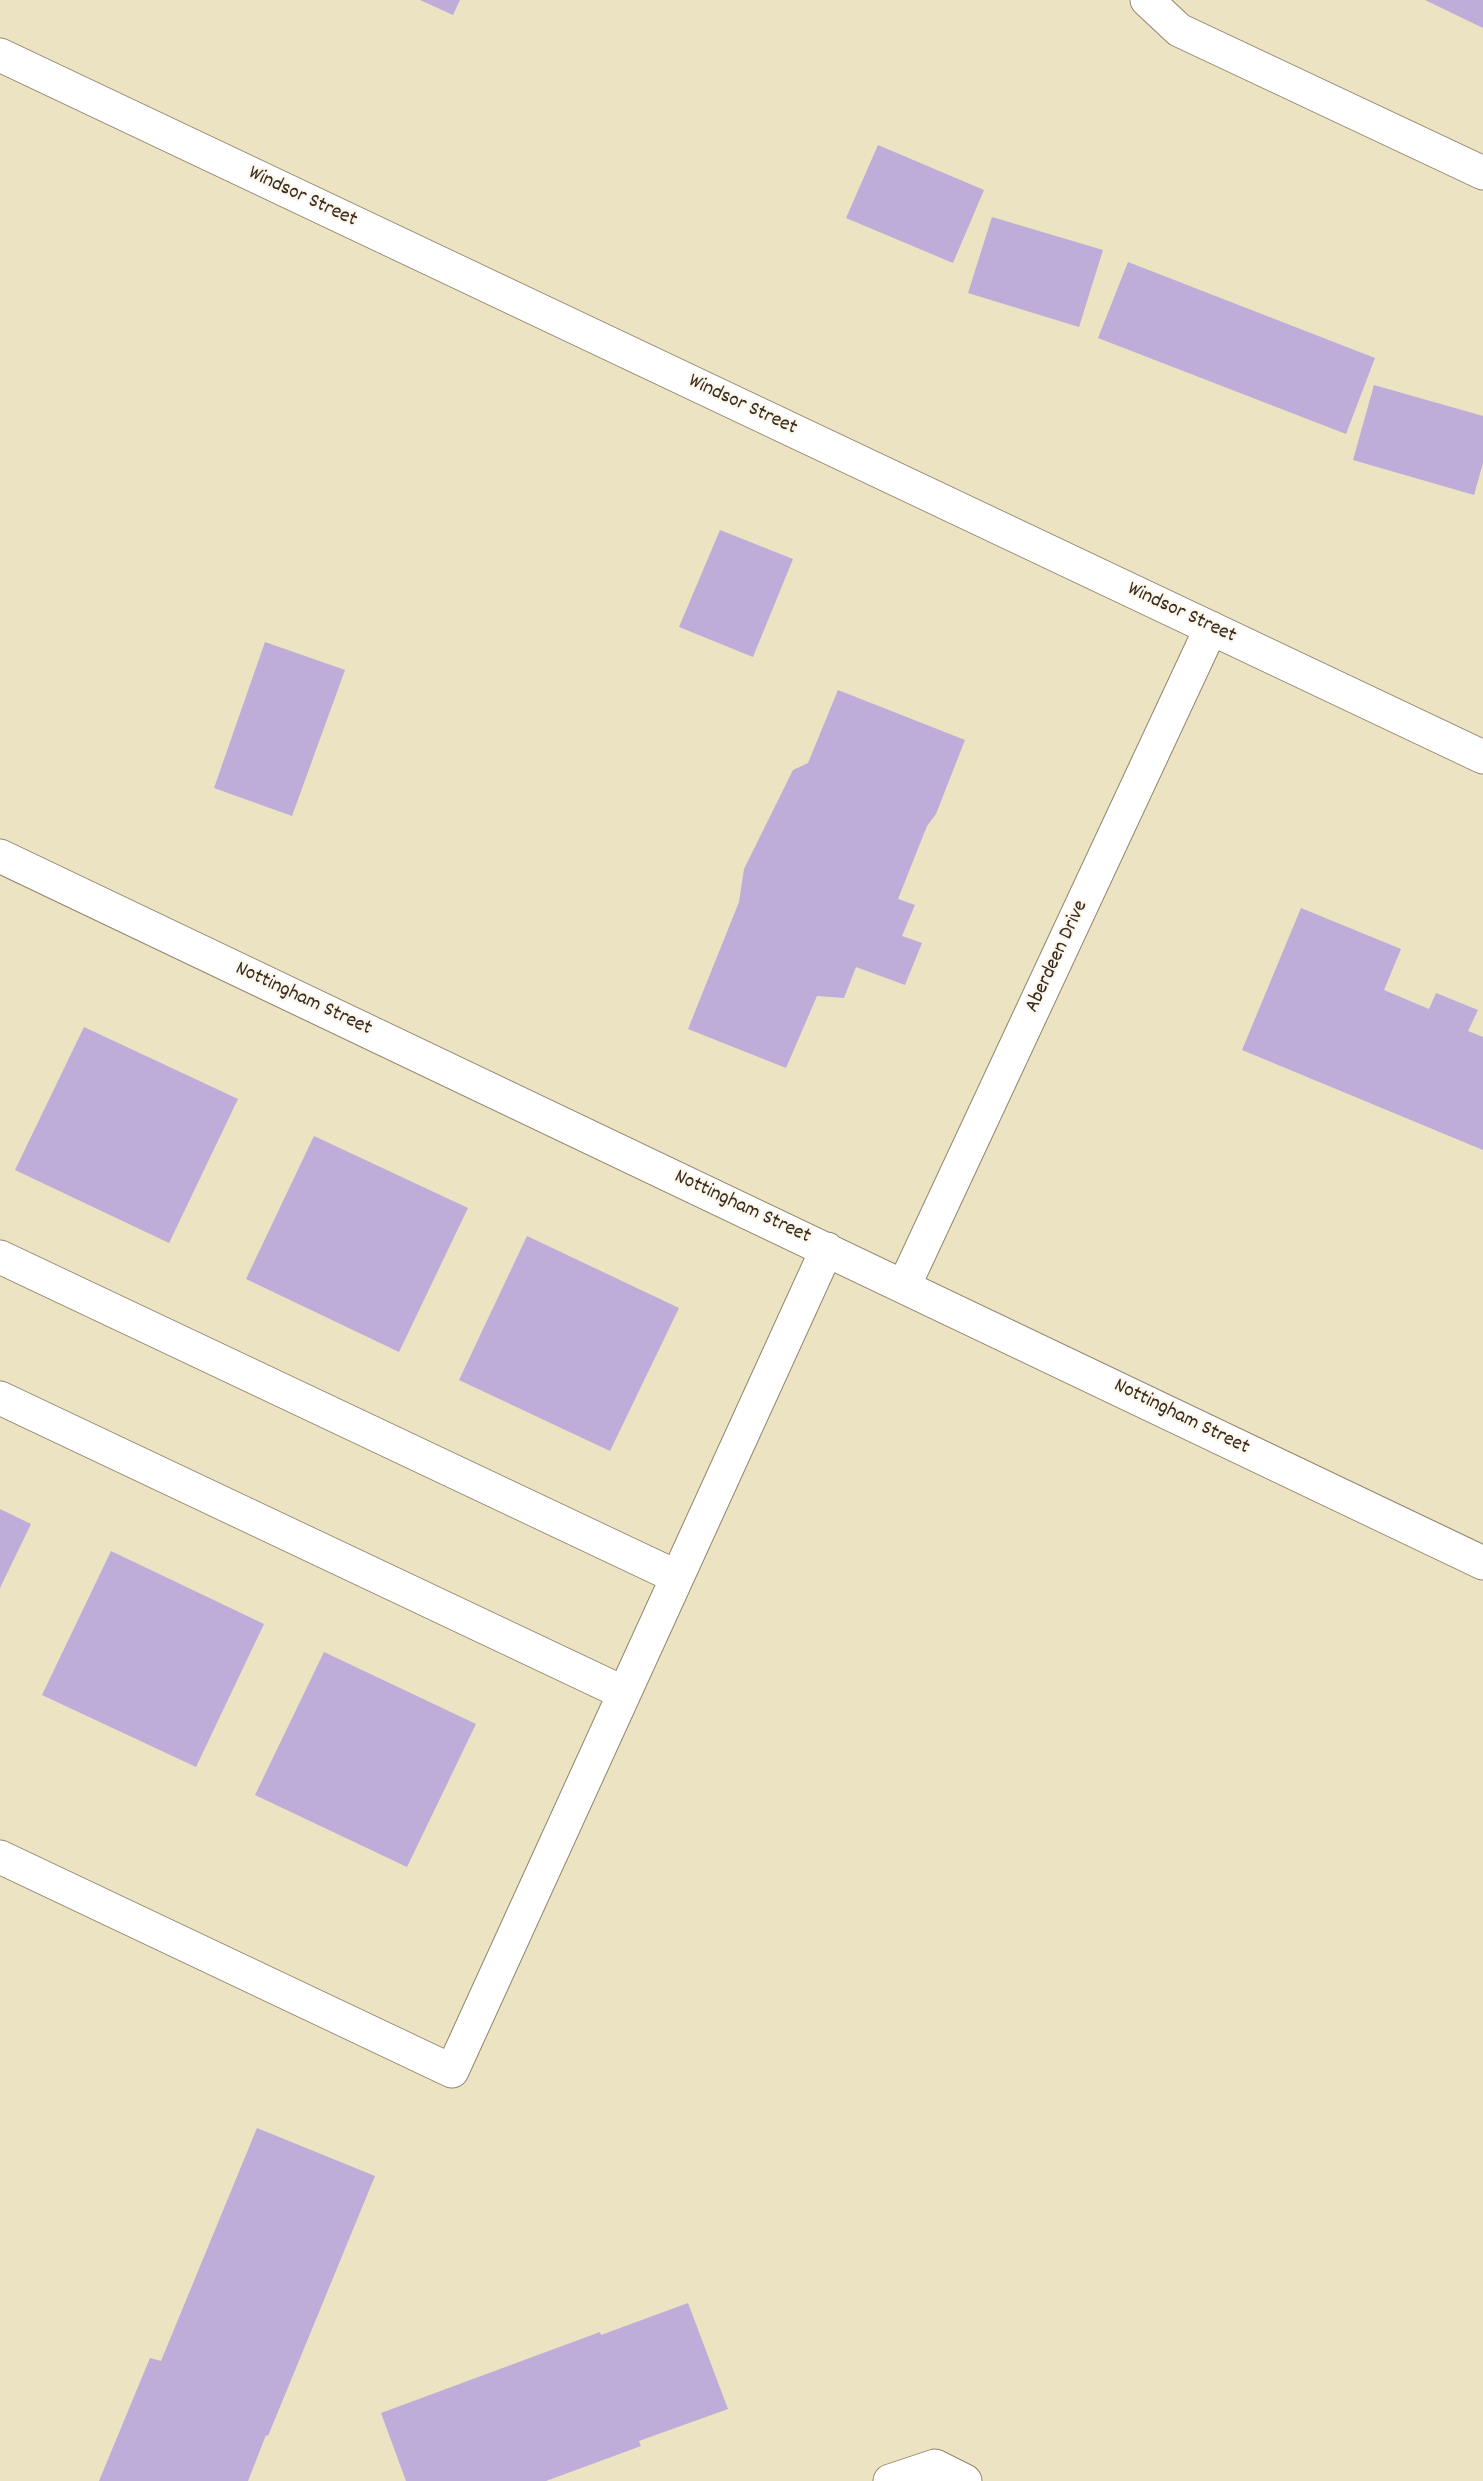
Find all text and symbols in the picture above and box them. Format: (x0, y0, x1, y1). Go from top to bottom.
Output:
street label: Windsor Street (244, 162, 360, 234)
street label: Windsor Street (684, 370, 800, 442)
street label: Windsor Street (1123, 578, 1239, 650)
street label: Aberdeen Drive (1021, 897, 1095, 1017)
street label: Nottingham Street (231, 957, 375, 1043)
street label: Nottingham Street (670, 1165, 814, 1251)
street label: Nottingham Street (1109, 1374, 1253, 1462)

